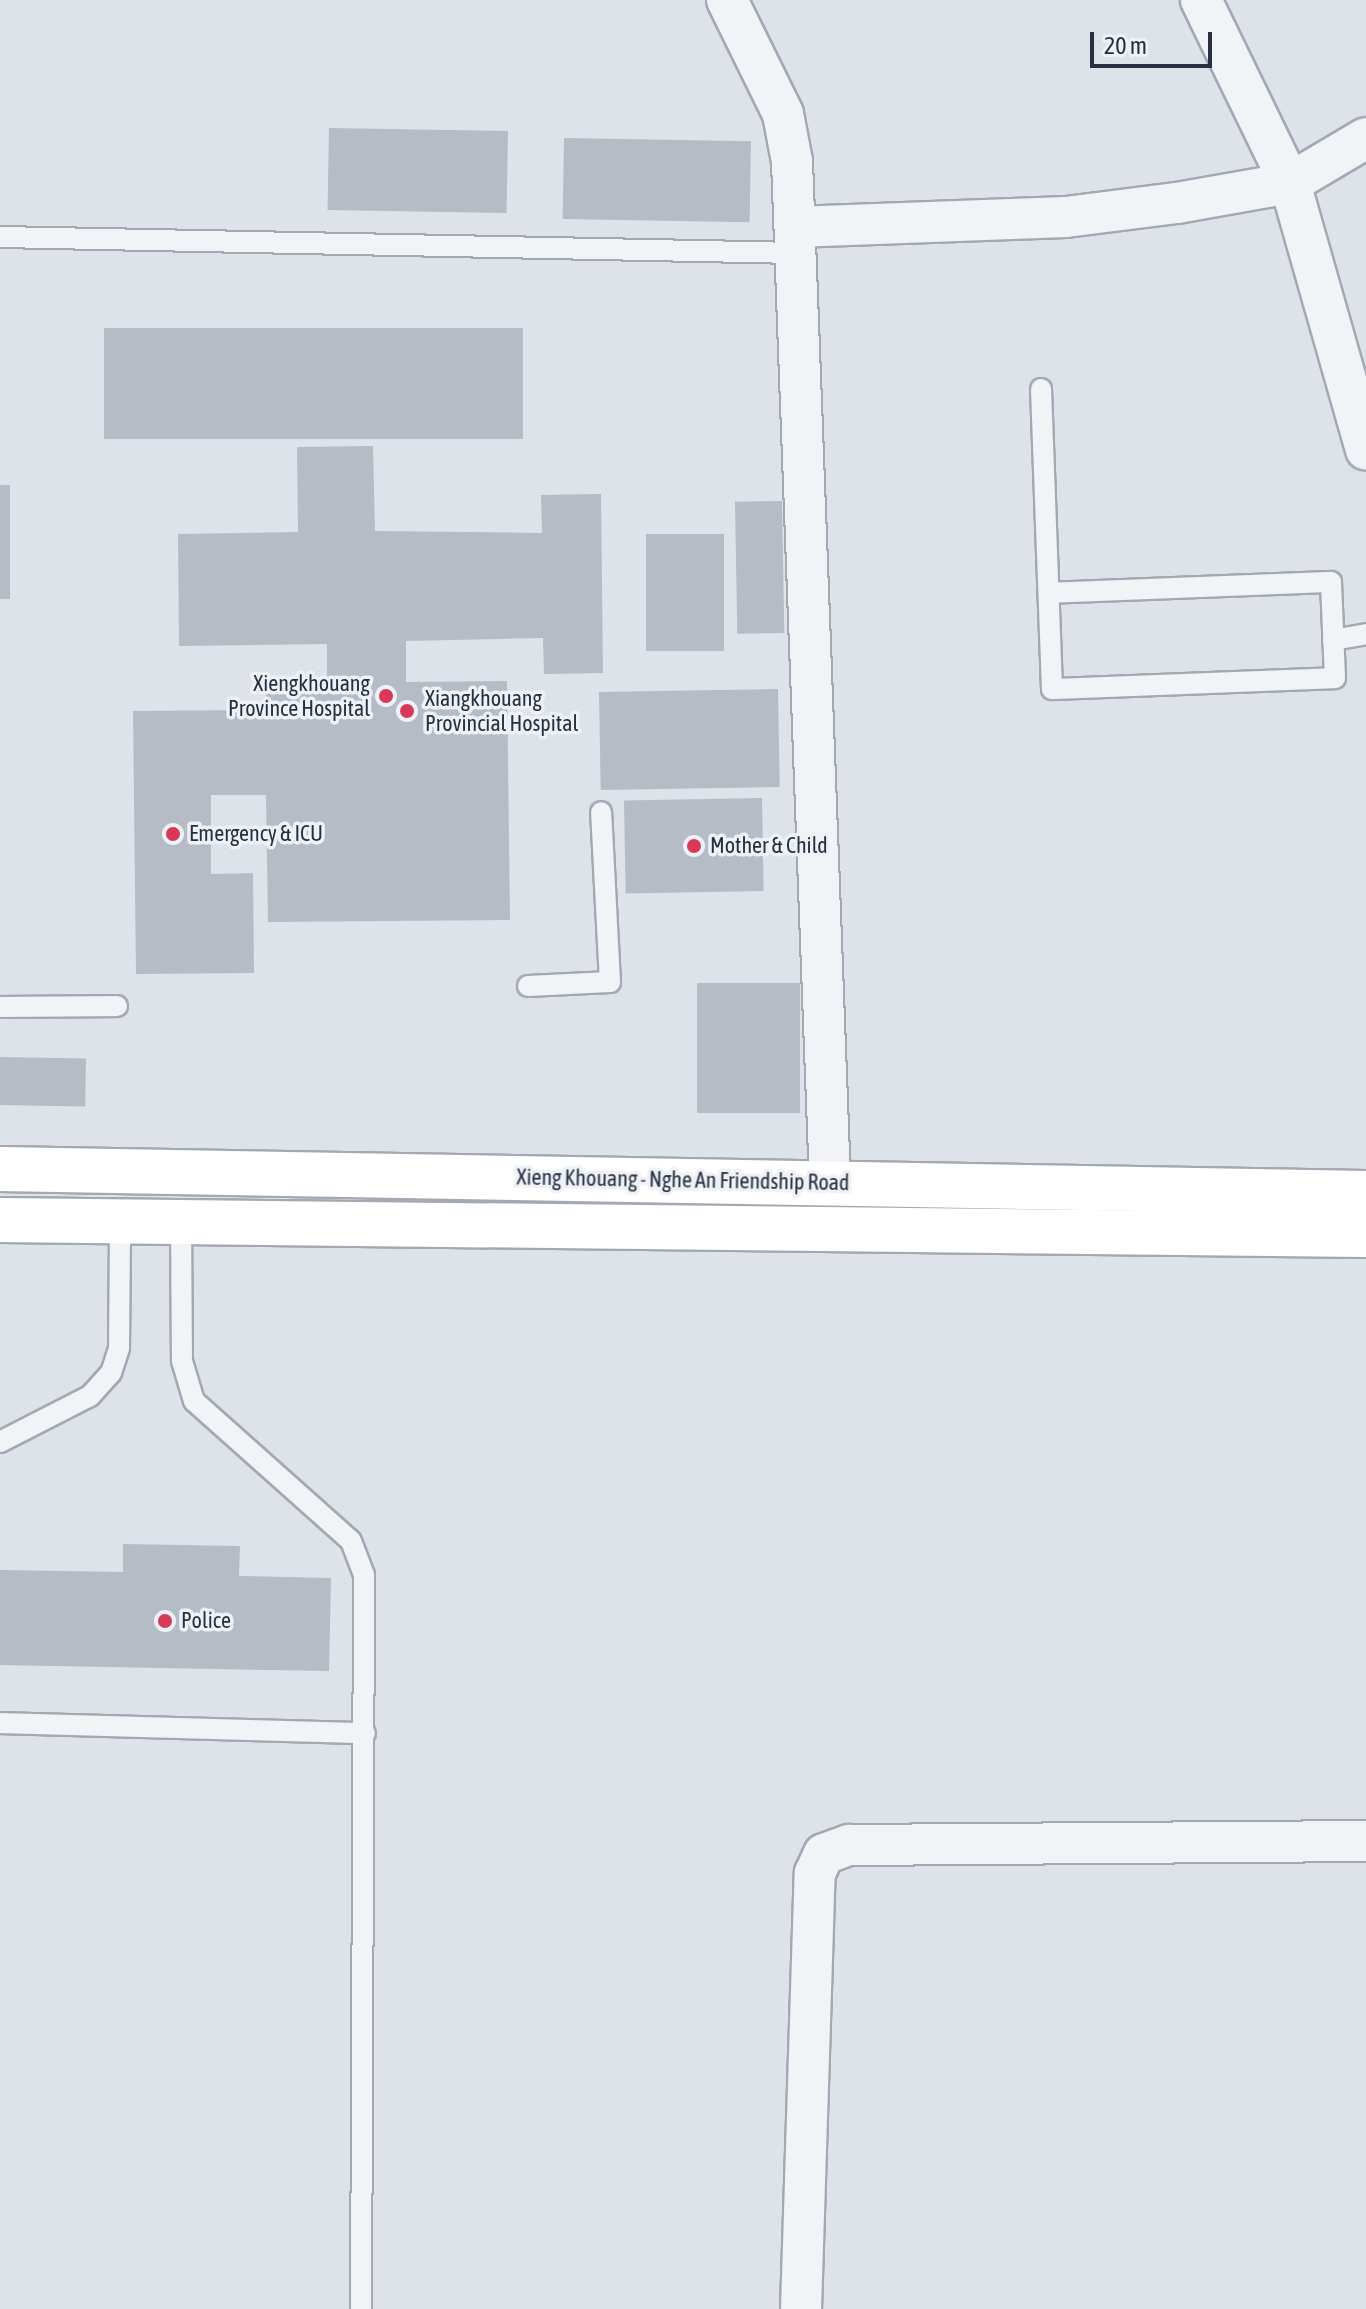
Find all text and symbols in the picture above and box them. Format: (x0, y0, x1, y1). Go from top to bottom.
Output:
scale bar (1094, 16, 1216, 66)
text: 20 m (1104, 32, 1147, 59)
place label: Xiengkhouang Province Hospital (228, 670, 370, 722)
place label: Xiangkhouang Provincial Hospital (425, 685, 578, 736)
marker: Xiengkhouang Province Hospital (377, 687, 395, 705)
marker: Xiangkhouang Provincial Hospital (396, 700, 418, 722)
place label: Emergency & ICU (189, 821, 323, 847)
marker: Emergency & ICU (164, 825, 182, 843)
place label: Mother & Child (710, 833, 828, 859)
marker: Mother & Child (685, 837, 703, 855)
street label: Xieng Khouang - Nghe An Friendship Road (516, 1164, 850, 1196)
place label: Police (181, 1608, 231, 1634)
marker: Police (156, 1612, 174, 1630)

